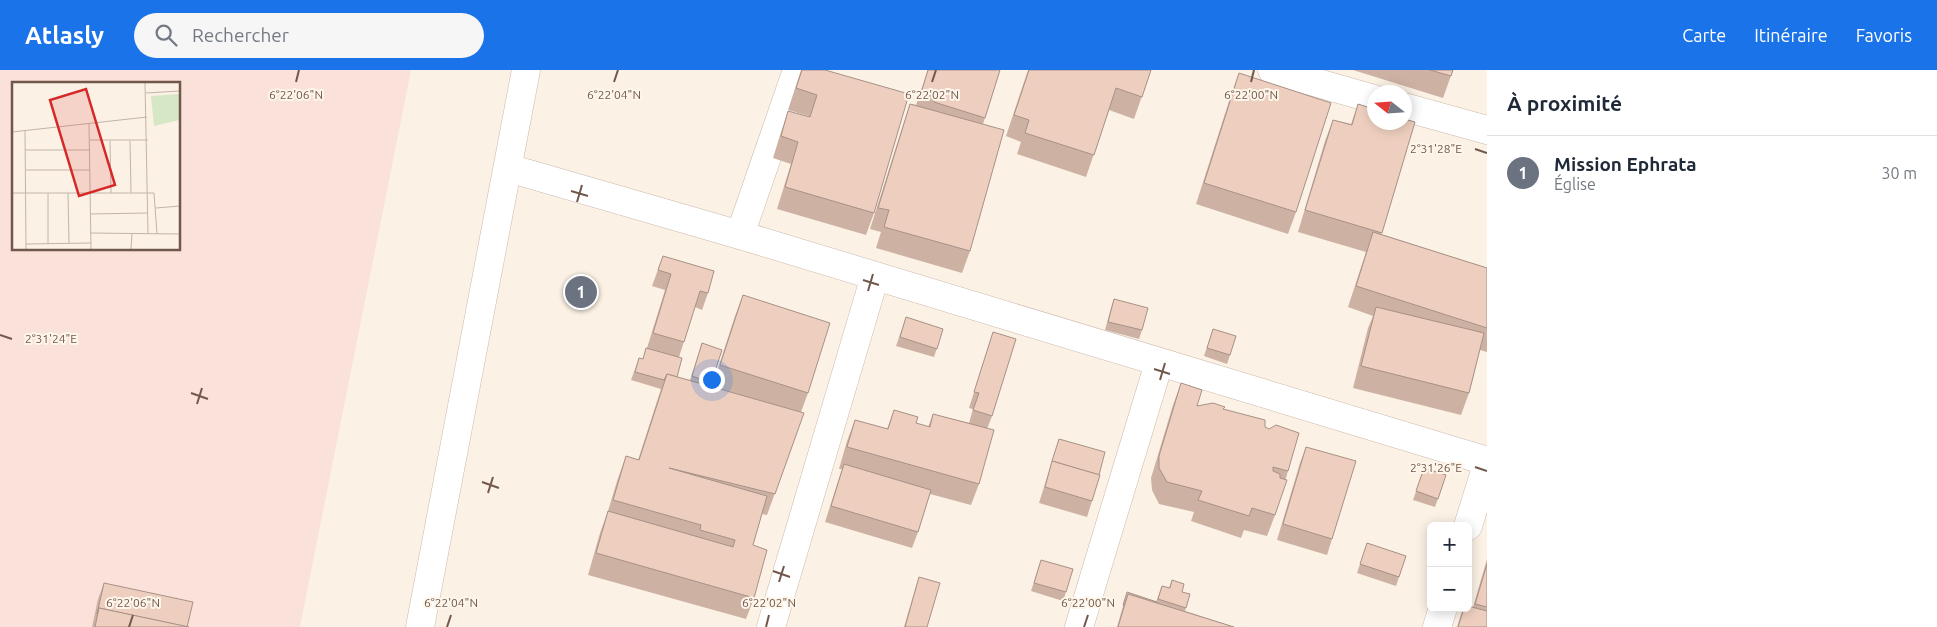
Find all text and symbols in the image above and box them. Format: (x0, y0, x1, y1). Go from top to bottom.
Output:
search box (134, 13, 484, 58)
icon: search (152, 21, 180, 49)
text: Atlasly (25, 22, 104, 49)
text: Rechercher (192, 24, 289, 46)
text: Carte (1682, 25, 1726, 45)
text: Itinéraire (1754, 25, 1828, 45)
text: Favoris (1856, 25, 1912, 45)
inset map (12, 82, 180, 250)
north arrow (1367, 85, 1412, 130)
text: 6°22'06"N (269, 88, 323, 101)
text: 6°22'04"N (587, 88, 641, 101)
text: 6°22'02"N (905, 88, 959, 101)
text: 6°22'00"N (1224, 88, 1278, 101)
text: À proximité (1507, 91, 1622, 115)
text: 2°31'28"E (1410, 142, 1462, 155)
text: Mission Ephrata (1554, 153, 1696, 175)
text: 1 (1518, 164, 1528, 182)
text: 30 m (1881, 164, 1917, 182)
text: Église (1554, 175, 1596, 193)
pin: 1 (565, 273, 597, 311)
text: 2°31'24"E (25, 332, 77, 345)
your location (699, 367, 725, 393)
text: 2°31'26"E (1410, 461, 1462, 474)
map controls (1427, 522, 1472, 612)
button: + (1427, 522, 1472, 567)
button: − (1427, 567, 1472, 612)
text: 6°22'06"N (106, 596, 160, 609)
text: 6°22'04"N (424, 596, 478, 609)
text: 6°22'02"N (742, 596, 796, 609)
text: 6°22'00"N (1061, 596, 1115, 609)

